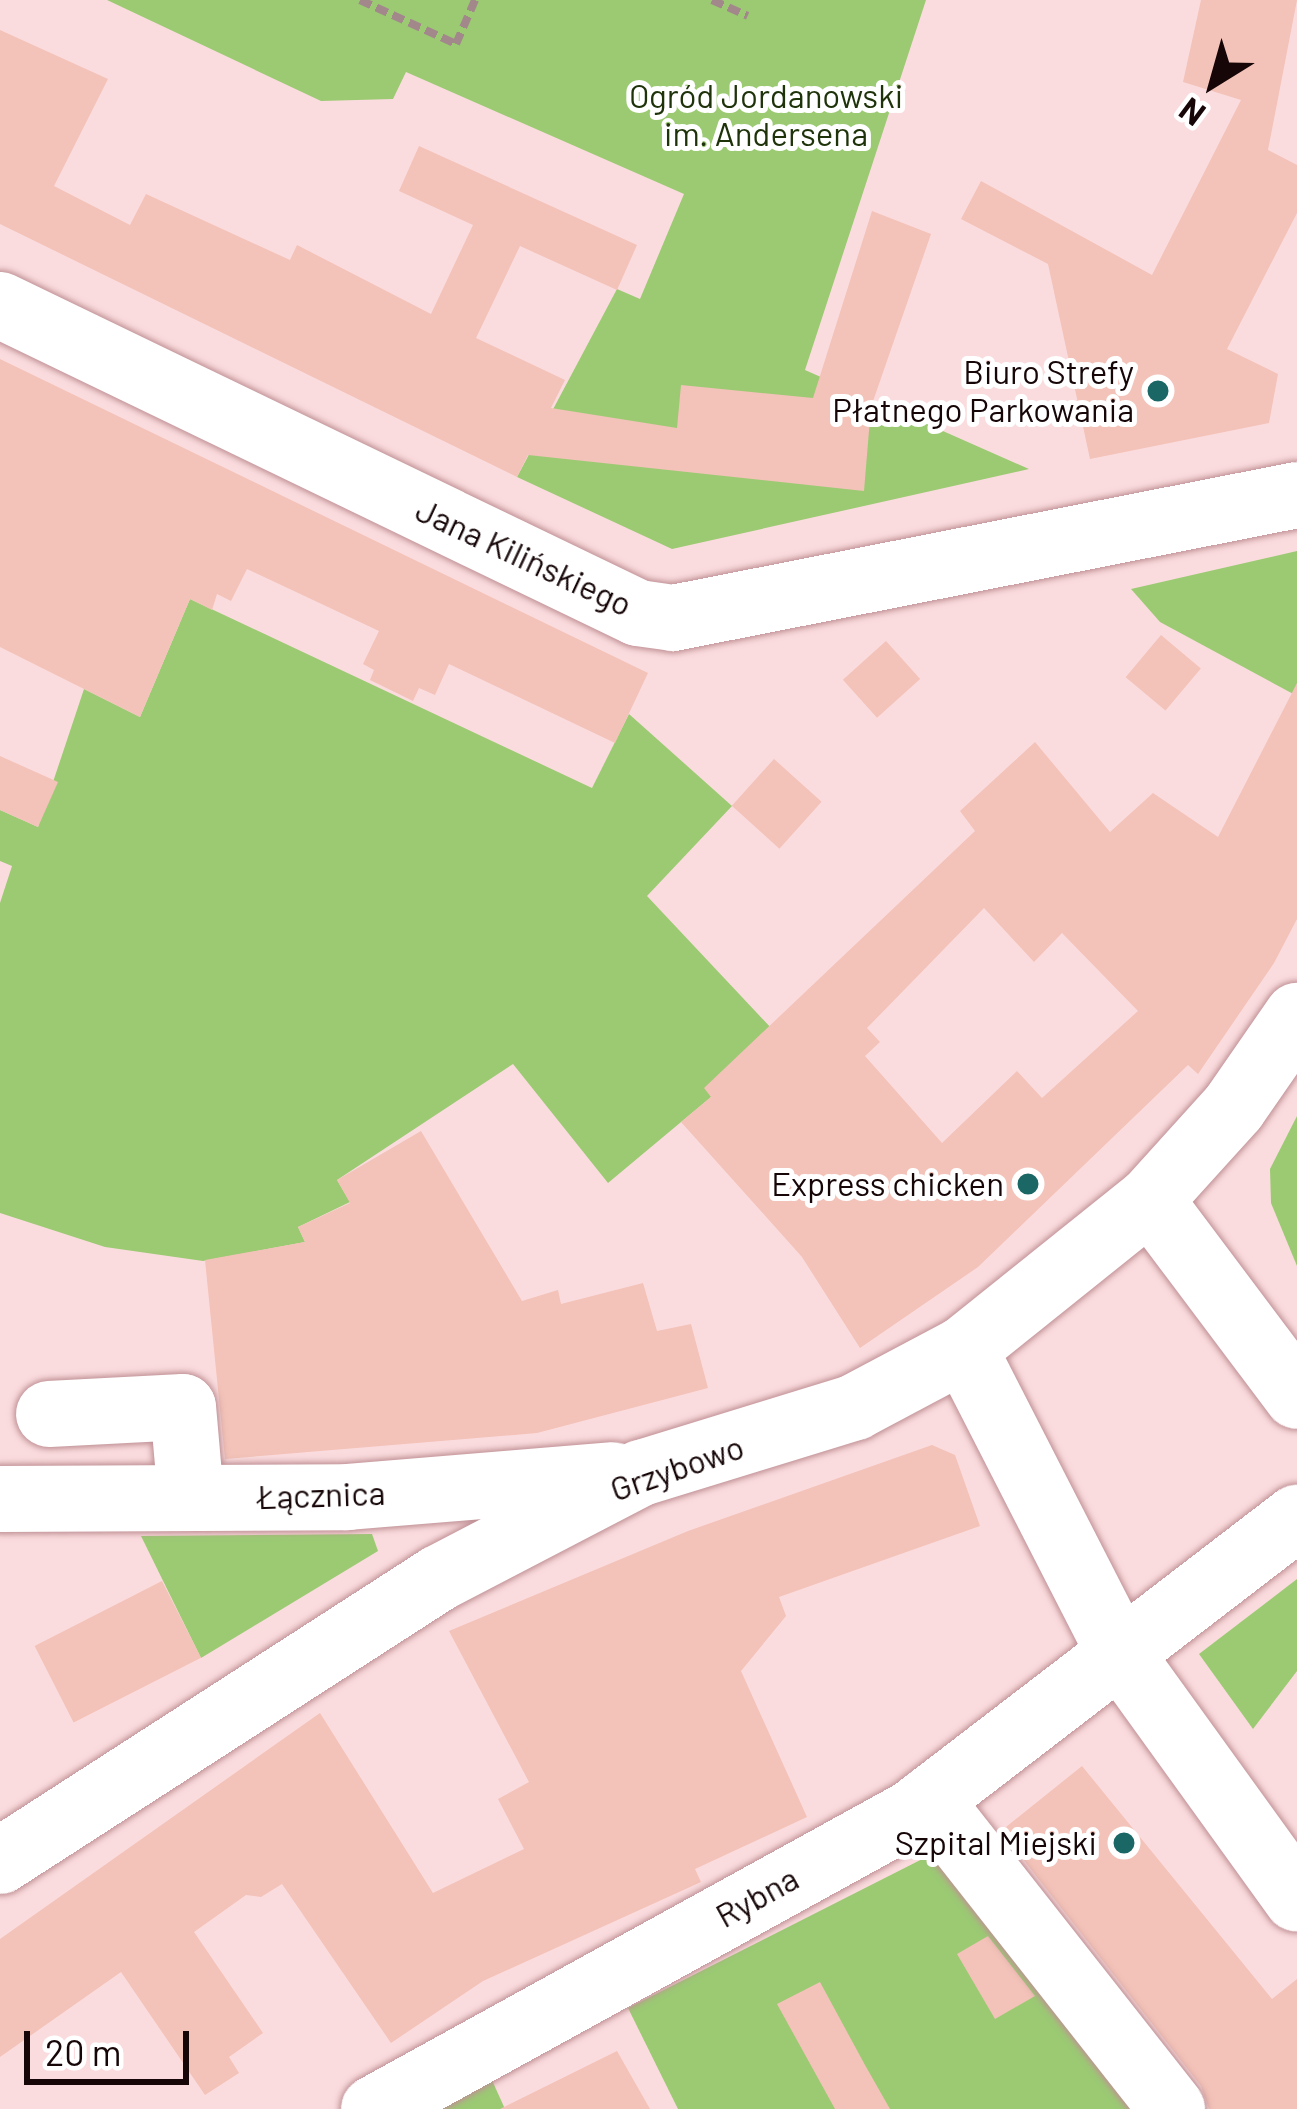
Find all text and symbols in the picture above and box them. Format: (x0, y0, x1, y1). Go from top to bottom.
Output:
north arrow (1153, 24, 1273, 144)
park label: Ogród Jordanowski im. Andersena (629, 76, 903, 154)
text: N (1171, 90, 1212, 135)
place label: Biuro Strefy Płatnego Parkowania (832, 352, 1134, 430)
marker: Biuro Strefy Płatnego Parkowania (1145, 378, 1171, 404)
street label: Jana Kilińskiego (410, 490, 638, 624)
place label: Express chicken (771, 1164, 1004, 1204)
marker: Express chicken (1015, 1171, 1041, 1197)
street label: Grzybowo (605, 1427, 749, 1509)
street label: Łącznica (256, 1473, 386, 1517)
place label: Szpital Miejski (895, 1823, 1097, 1863)
marker: Szpital Miejski (1108, 1827, 1140, 1859)
street label: Rybna (709, 1858, 805, 1936)
scale bar (30, 2007, 195, 2081)
text: 20 m (45, 2030, 122, 2073)

